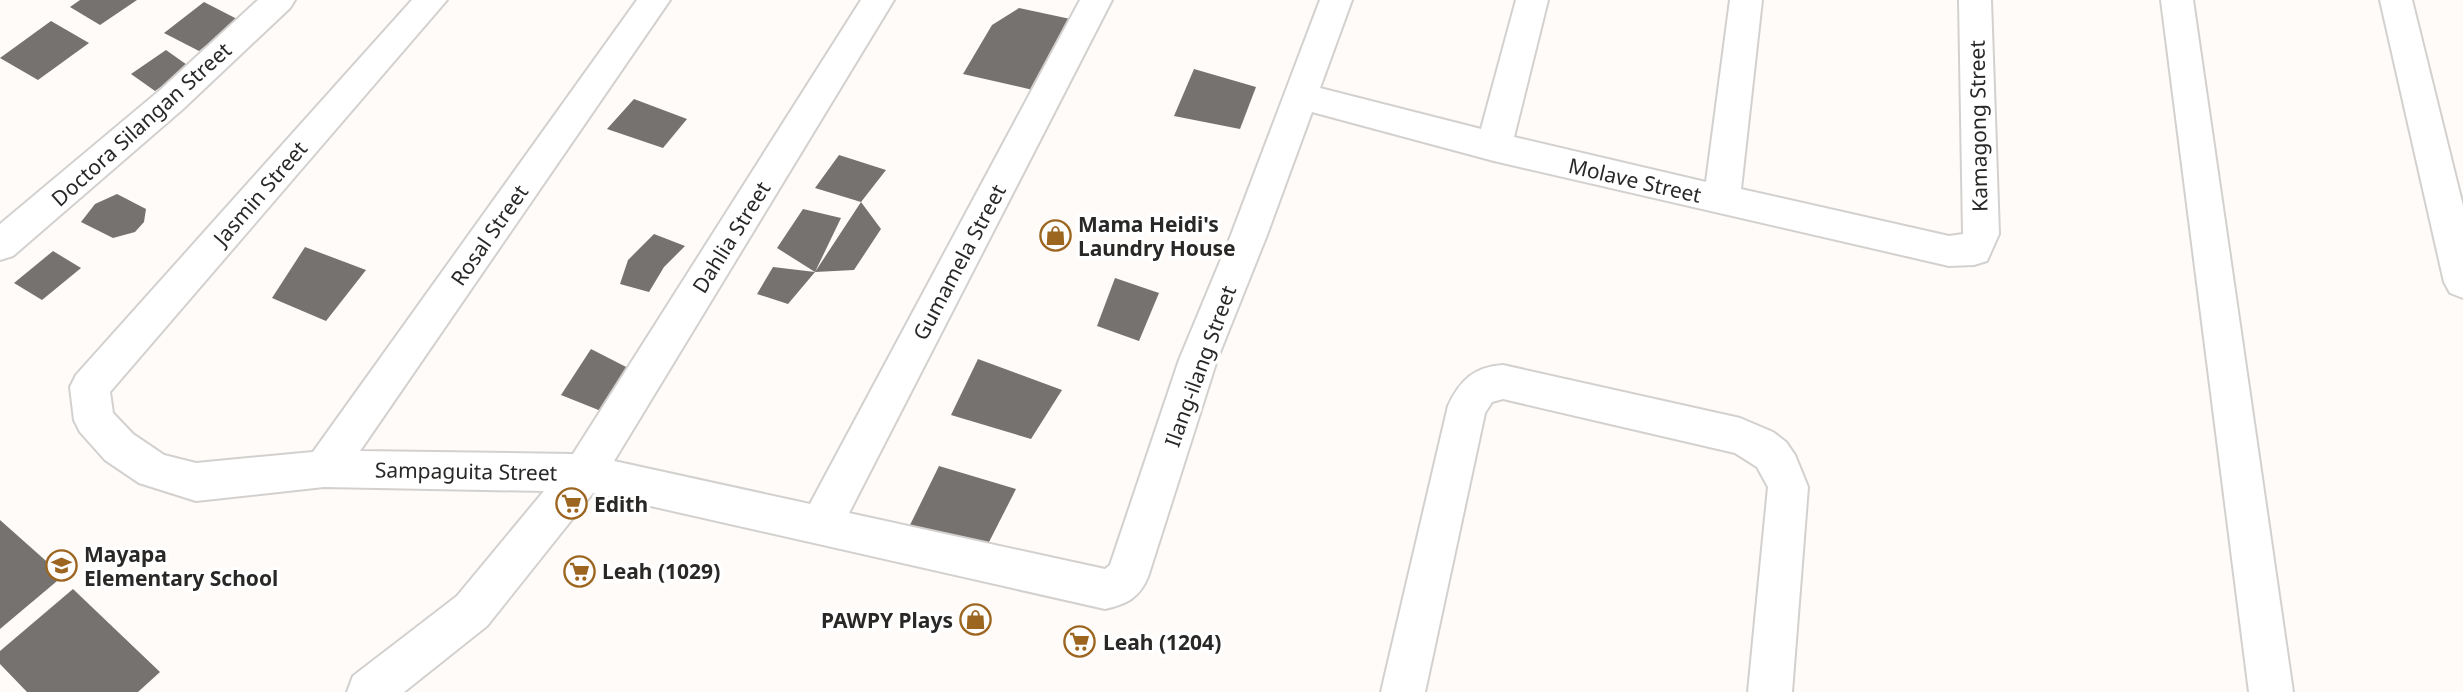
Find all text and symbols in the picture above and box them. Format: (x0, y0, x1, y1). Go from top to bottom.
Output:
street label: Doctora Silangan Street (45, 35, 237, 212)
street label: Kamagong Street (1962, 39, 1993, 212)
street label: Jasmin Street (206, 135, 313, 253)
street label: Molave Street (1566, 151, 1705, 209)
street label: Dahlia Street (686, 175, 777, 298)
street label: Rosal Street (444, 179, 534, 291)
street label: Gumamela Street (906, 179, 1012, 345)
place label: Mama Heidi's Laundry House (1078, 210, 1236, 262)
shop icon: Mama Heidi's Laundry House (1038, 219, 1072, 253)
street label: Ilang-ilang Street (1158, 281, 1242, 450)
street label: Sampaguita Street (375, 455, 558, 487)
supermarket icon: Edith (554, 487, 588, 521)
place label: Edith (594, 490, 648, 518)
place label: Mayapa Elementary School (84, 540, 278, 592)
school or university icon: Mayapa Elementary School (44, 549, 78, 583)
supermarket icon: Leah (1029) (562, 554, 596, 588)
place label: Leah (1029) (602, 557, 720, 585)
shop icon: PAWPY Plays (959, 603, 993, 637)
place label: PAWPY Plays (821, 606, 953, 634)
supermarket icon: Leah (1204) (1063, 625, 1097, 659)
place label: Leah (1204) (1103, 628, 1221, 656)

